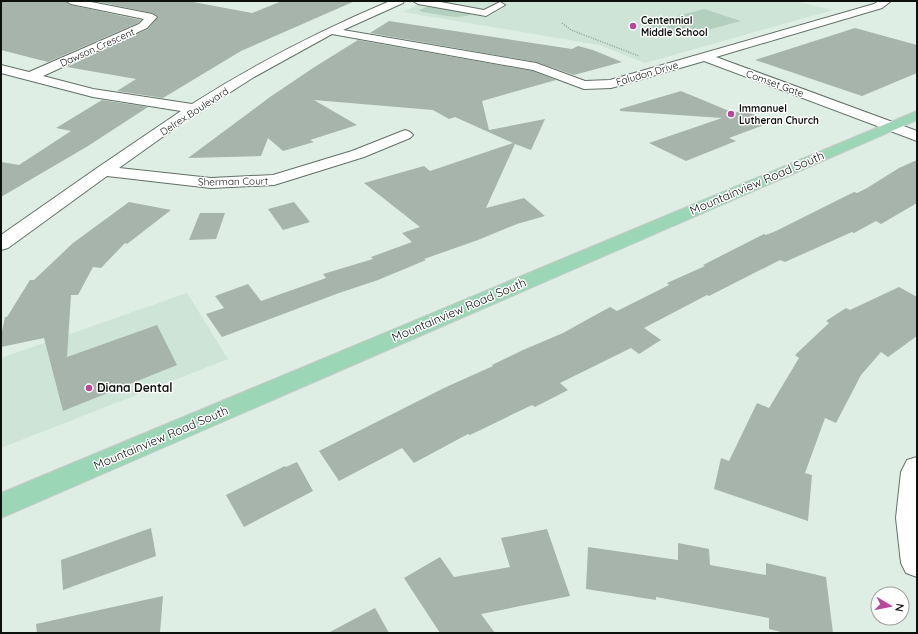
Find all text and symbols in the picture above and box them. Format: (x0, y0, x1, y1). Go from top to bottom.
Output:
place label: Centennial Middle School (641, 14, 708, 39)
marker: Centennial Middle School (628, 21, 638, 31)
street label: Dawson Crescent (58, 25, 137, 70)
street label: Faludon Drive (615, 58, 680, 89)
street label: Comset Gate (744, 67, 806, 100)
street label: Delrex Boulevard (158, 84, 231, 138)
place label: Immanuel Lutheran Church (739, 102, 819, 127)
marker: Immanuel Lutheran Church (726, 109, 736, 119)
street label: Mountainview Road South (687, 147, 826, 218)
street label: Sherman Court (198, 174, 269, 189)
street label: Mountainview Road South (389, 274, 528, 345)
place label: Diana Dental (97, 380, 173, 395)
marker: Diana Dental (84, 383, 94, 393)
street label: Mountainview Road South (91, 402, 230, 473)
north arrow (870, 586, 910, 626)
text: N (892, 603, 907, 613)

